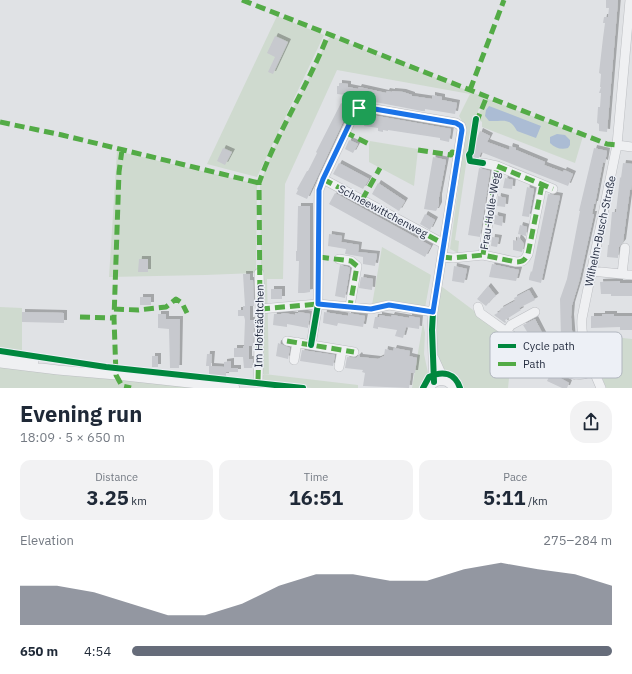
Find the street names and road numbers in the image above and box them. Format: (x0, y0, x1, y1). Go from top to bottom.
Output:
street label: Frau-Holle-Weg (477, 171, 503, 251)
street label: Wilhelm-Busch-Straße (581, 174, 619, 288)
street label: Schneewittchenweg (336, 181, 430, 241)
street label: Im Hofstädtchen (251, 284, 267, 368)

